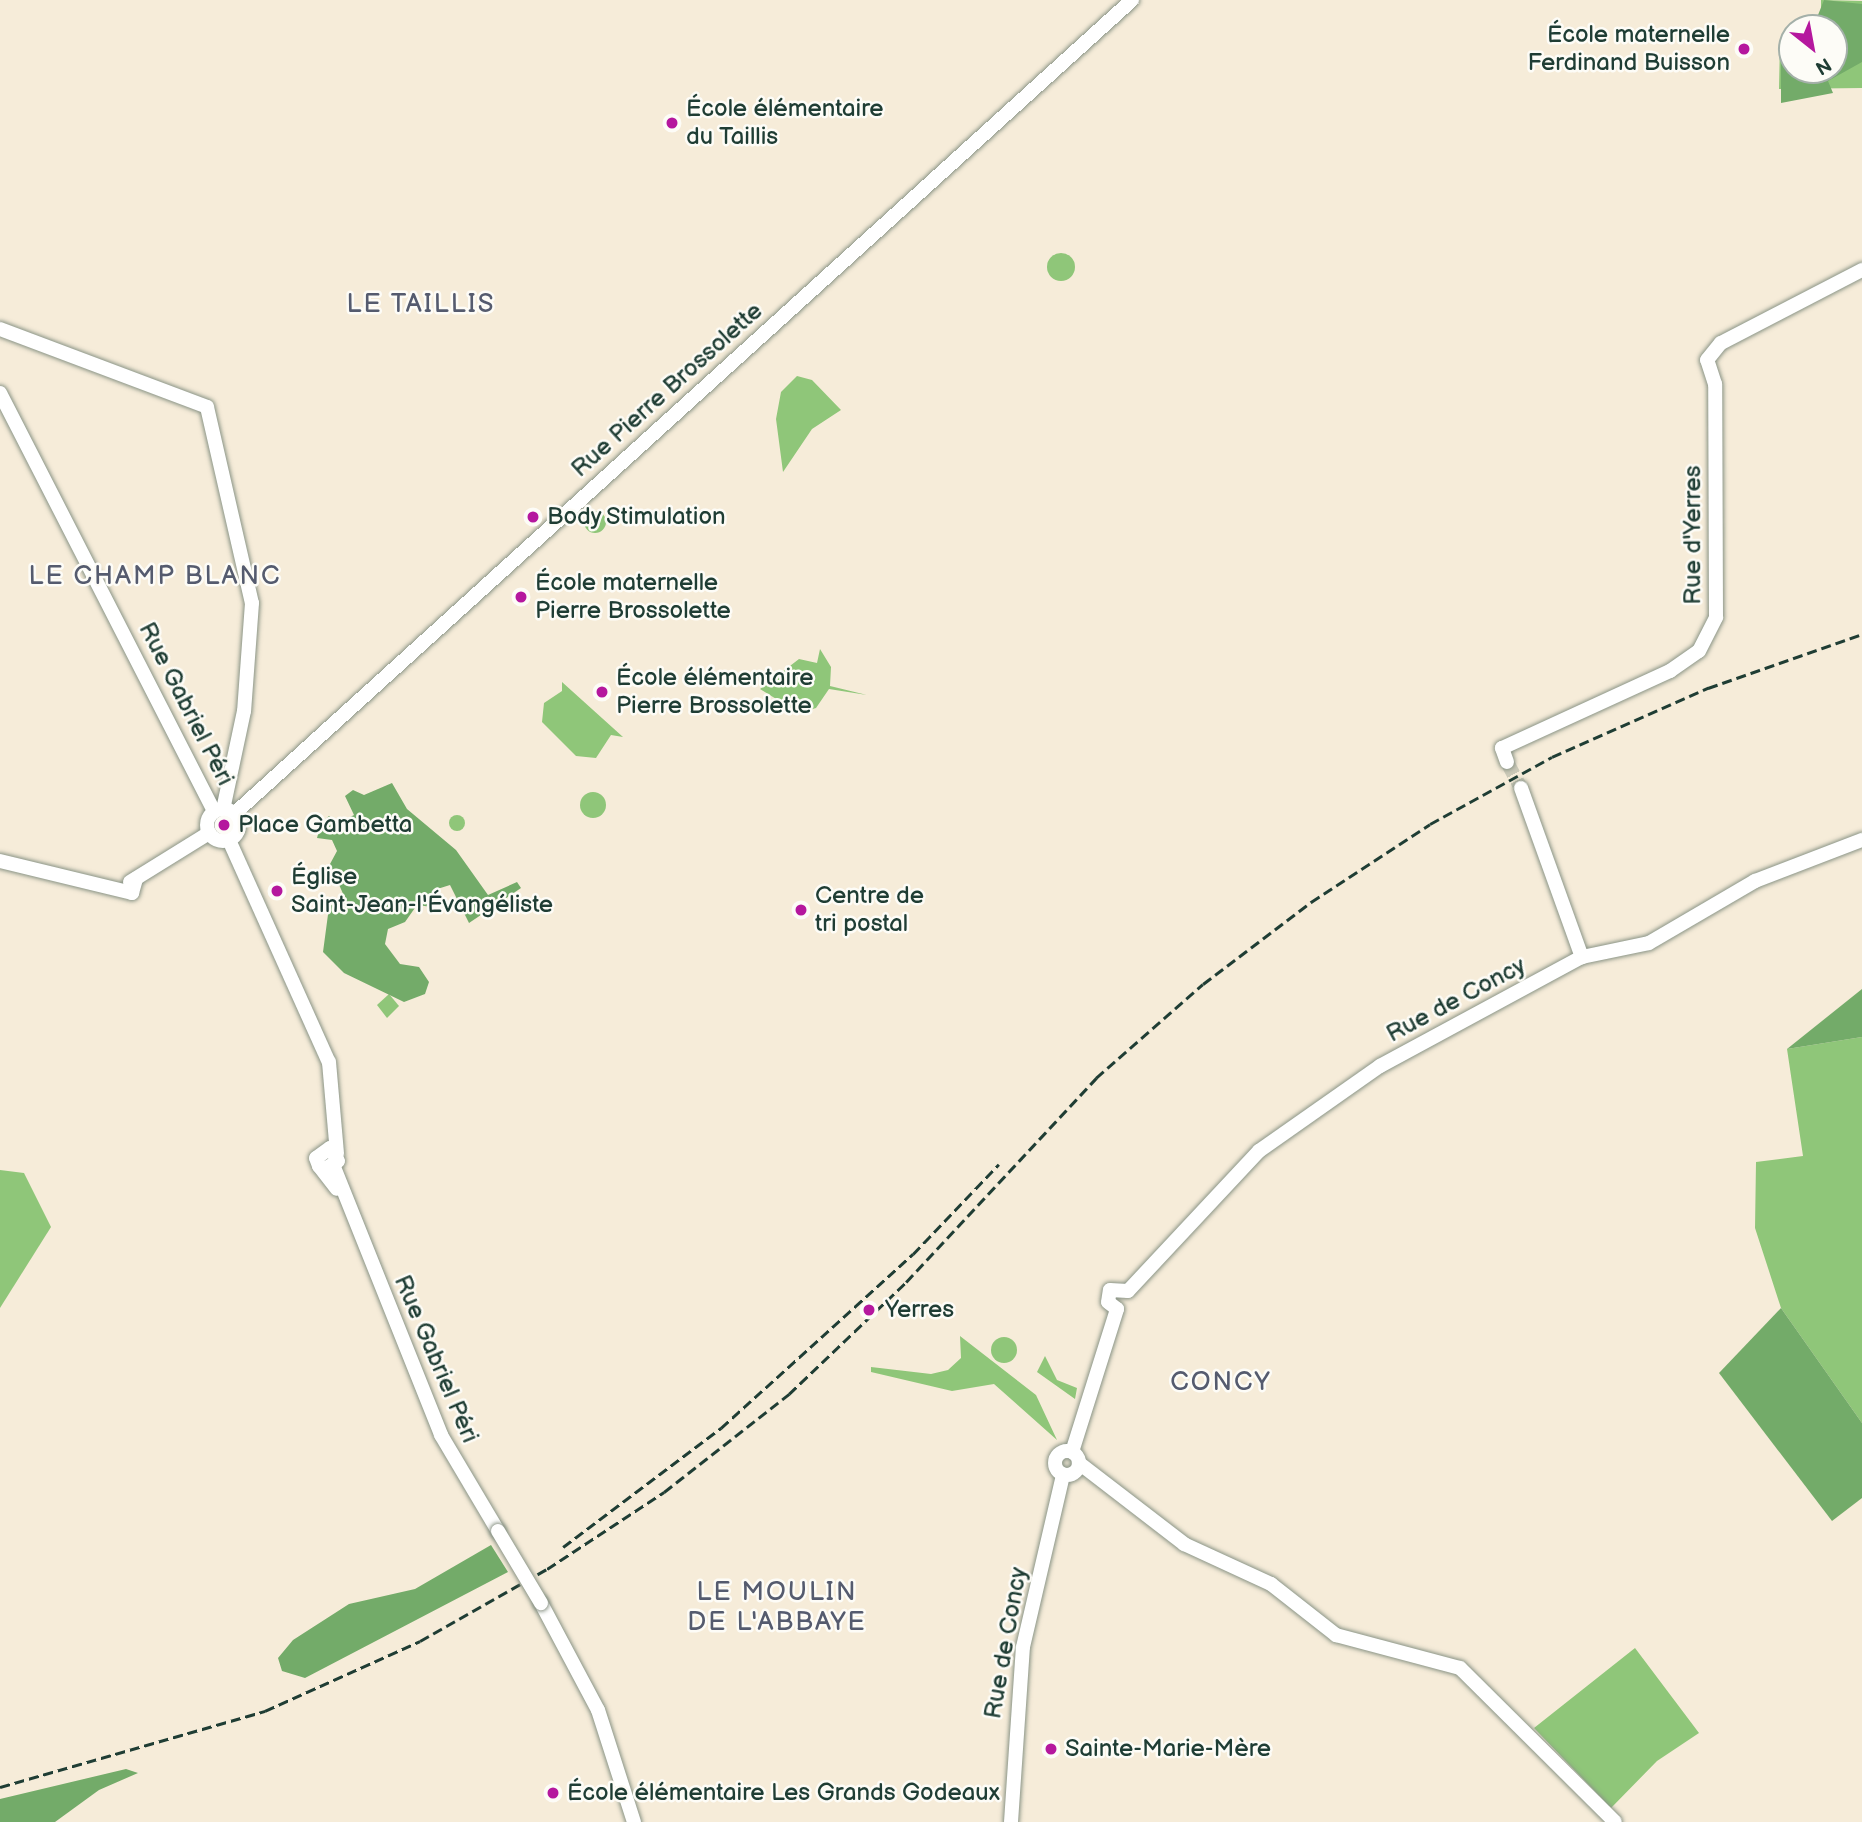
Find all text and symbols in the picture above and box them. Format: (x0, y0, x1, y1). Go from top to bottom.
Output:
north arrow (1778, 14, 1848, 84)
place label: École maternelle Ferdinand Buisson (1527, 21, 1730, 77)
marker: École maternelle Ferdinand Buisson (1736, 41, 1752, 57)
text: N (1811, 52, 1835, 79)
place label: École élémentaire du Taillis (686, 95, 884, 151)
marker: École élémentaire du Taillis (664, 115, 680, 131)
district label: LE TAILLIS (347, 289, 495, 321)
street label: Rue Pierre Brossolette (566, 297, 768, 483)
street label: Rue d'Yerres (1679, 465, 1707, 605)
place label: Body Stimulation (547, 503, 728, 531)
marker: Body Stimulation (525, 509, 541, 525)
district label: LE CHAMP BLANC (30, 561, 280, 593)
place label: École maternelle Pierre Brossolette (535, 569, 731, 625)
marker: École maternelle Pierre Brossolette (513, 589, 529, 605)
street label: Rue Gabriel Péri (132, 618, 240, 790)
place label: École élémentaire Pierre Brossolette (616, 664, 814, 720)
marker: École élémentaire Pierre Brossolette (594, 684, 610, 700)
place label: Place Gambetta (238, 811, 412, 839)
marker: Place Gambetta (216, 817, 232, 833)
place label: Église Saint-Jean-l'Évangéliste (291, 863, 553, 919)
place label: Centre de tri postal (815, 882, 924, 938)
marker: Église Saint-Jean-l'Évangéliste (269, 883, 285, 899)
marker: Centre de tri postal (793, 902, 809, 918)
street label: Rue de Concy (1382, 951, 1530, 1049)
street label: Rue Gabriel Péri (388, 1271, 484, 1447)
place label: Yerres (885, 1296, 954, 1324)
marker: Yerres (859, 1300, 879, 1320)
district label: CONCY (1171, 1367, 1271, 1399)
street label: Rue de Concy (979, 1565, 1033, 1721)
district label: LE MOULIN DE L'ABBAYE (689, 1577, 865, 1638)
place label: Sainte-Marie-Mère (1065, 1735, 1271, 1763)
marker: Sainte-Marie-Mère (1043, 1741, 1059, 1757)
place label: École élémentaire Les Grands Godeaux (567, 1779, 1000, 1807)
marker: École élémentaire Les Grands Godeaux (545, 1785, 561, 1801)

